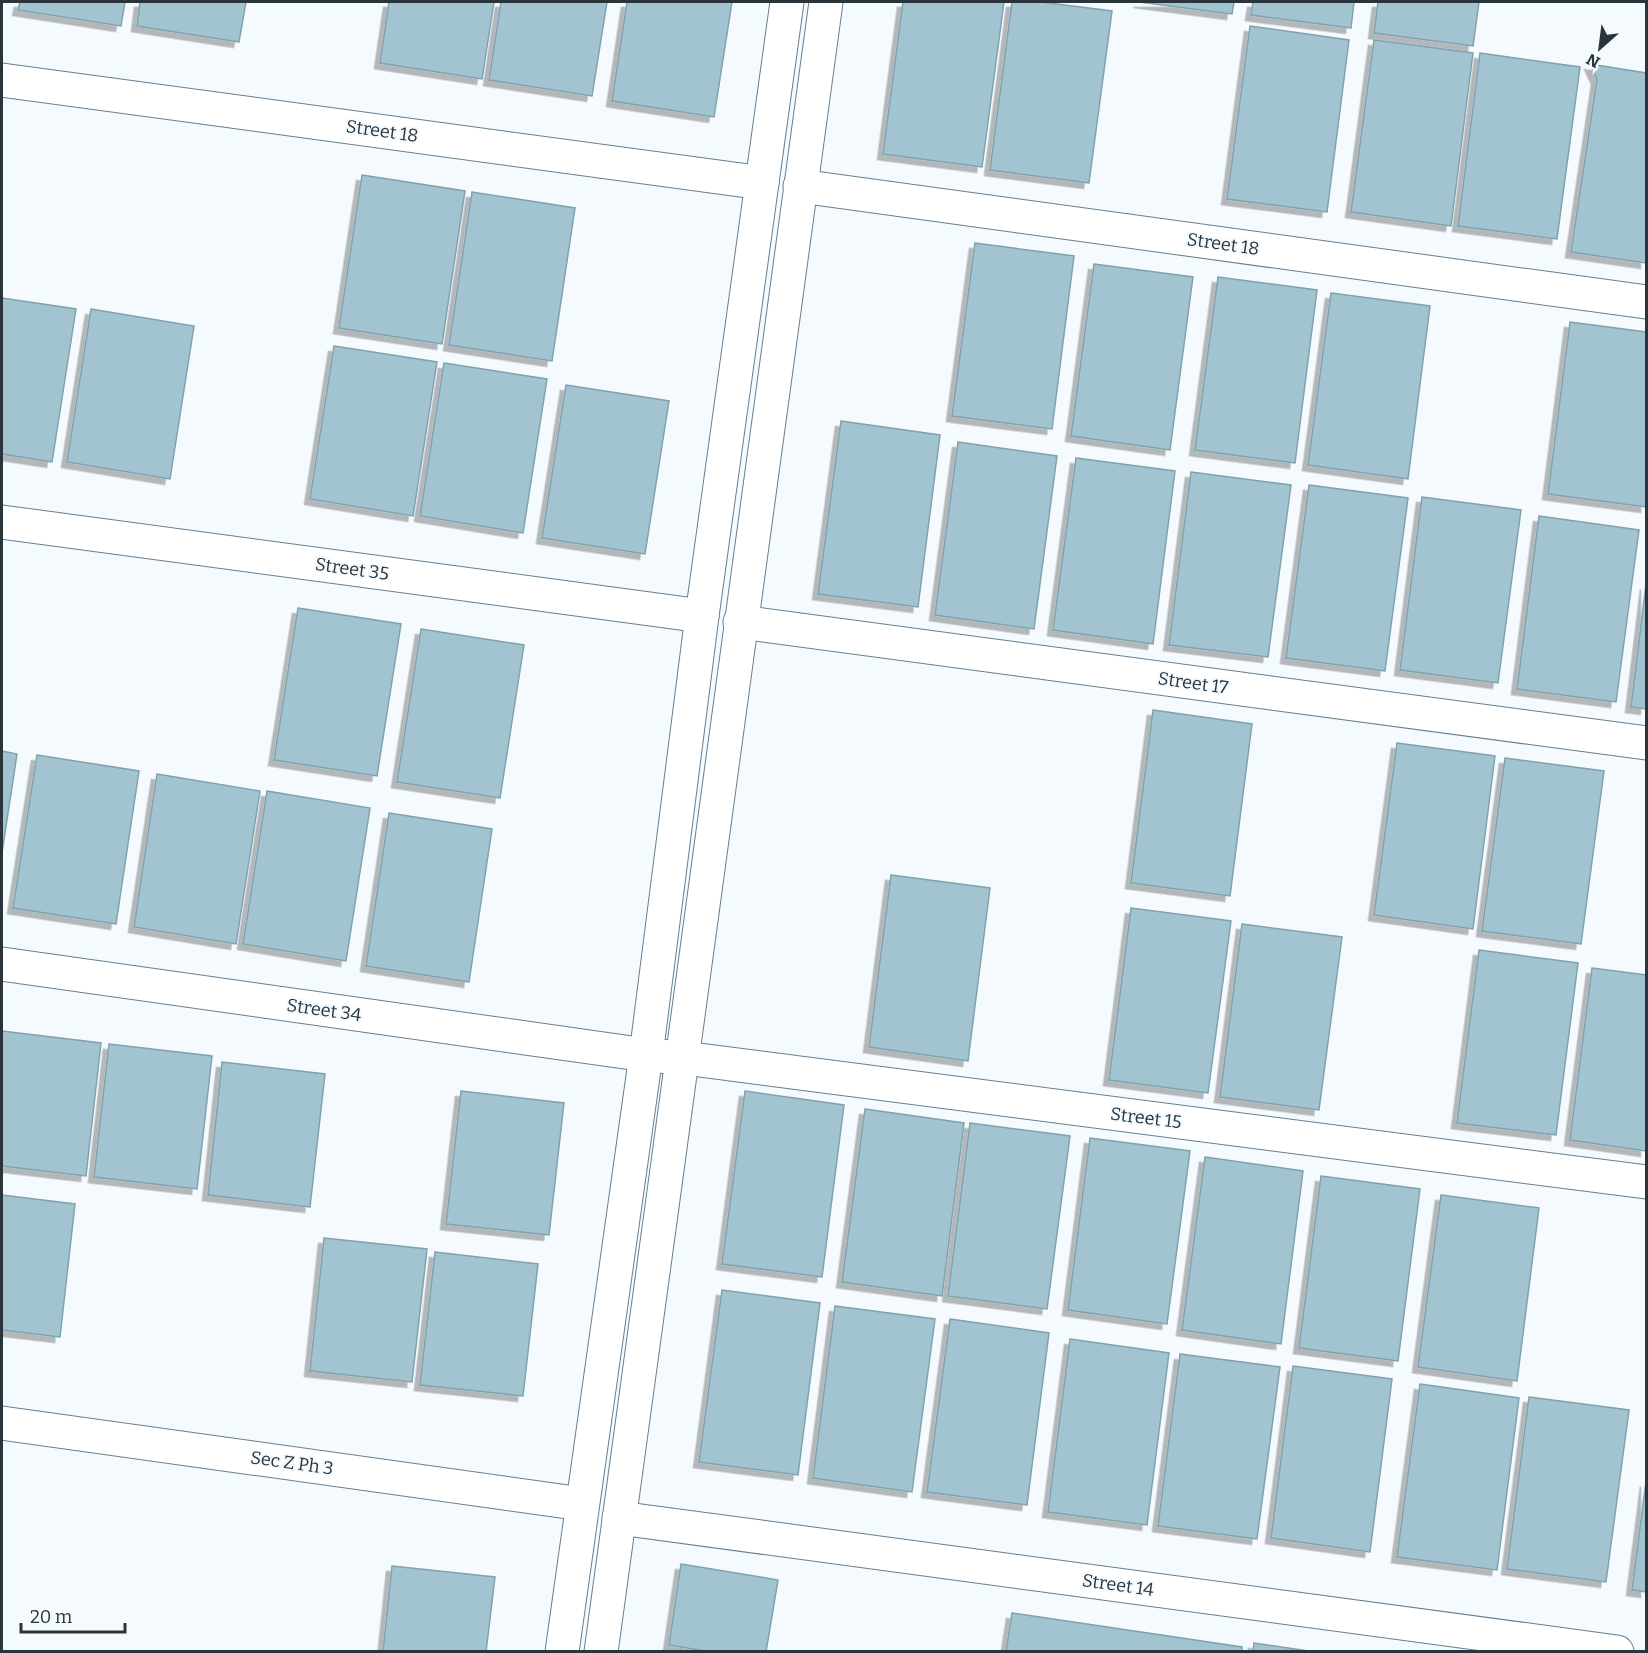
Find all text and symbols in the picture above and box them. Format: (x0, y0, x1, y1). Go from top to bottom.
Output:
north arrow (1570, 18, 1630, 78)
text: N (1583, 50, 1603, 72)
street label: Street 18 (345, 115, 419, 147)
street label: Street 18 (1186, 228, 1260, 260)
street label: Street 35 (314, 553, 390, 585)
street label: Street 17 (1157, 667, 1229, 699)
street label: Street 34 (285, 994, 363, 1026)
street label: Street 15 (1109, 1103, 1183, 1133)
street label: Sec Z Ph 3 (249, 1446, 335, 1480)
street label: Street 14 (1081, 1569, 1156, 1601)
scale bar (21, 1596, 124, 1634)
text: 20 m (30, 1606, 72, 1628)

